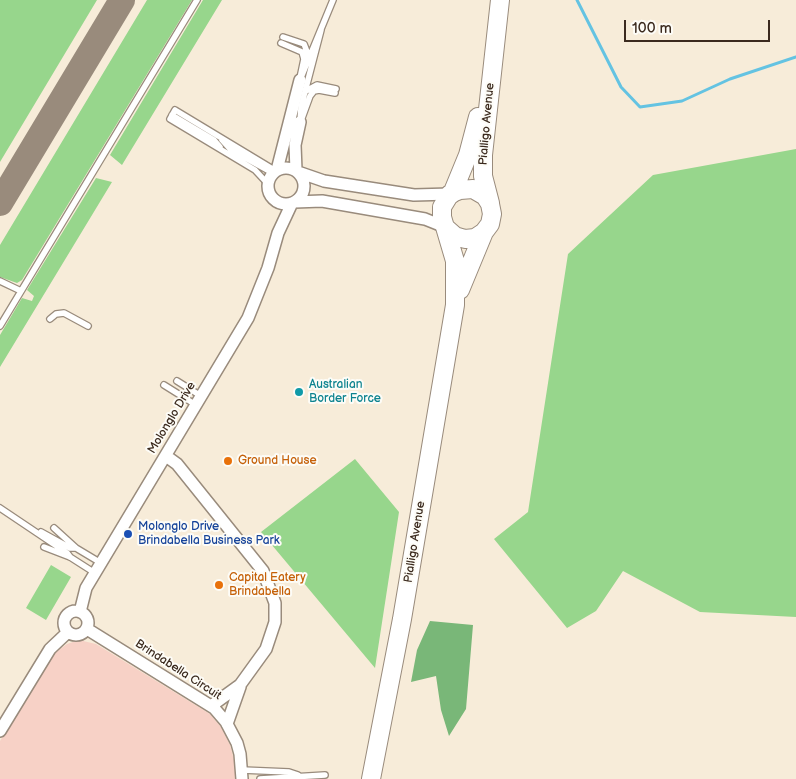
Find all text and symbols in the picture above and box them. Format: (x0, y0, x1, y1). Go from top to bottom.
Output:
scale bar (626, 10, 772, 42)
text: 100 m (632, 19, 672, 38)
street label: Pialligo Avenue (476, 82, 498, 166)
place label: Australian Border Force (309, 378, 381, 406)
street label: Molonglo Drive (145, 380, 199, 456)
marker: Australian Border Force (293, 386, 305, 398)
place label: Ground House (238, 454, 317, 468)
marker: Ground House (222, 455, 234, 467)
street label: Pialligo Avenue (401, 500, 429, 584)
place label: Molonglo Drive Brindabella Business Park (138, 520, 280, 548)
marker: Molonglo Drive Brindabella Business Park (122, 528, 134, 540)
place label: Capital Eatery Brindabella (229, 571, 306, 599)
marker: Capital Eatery Brindabella (213, 579, 225, 591)
street label: Brindabella Circuit (132, 637, 224, 703)

